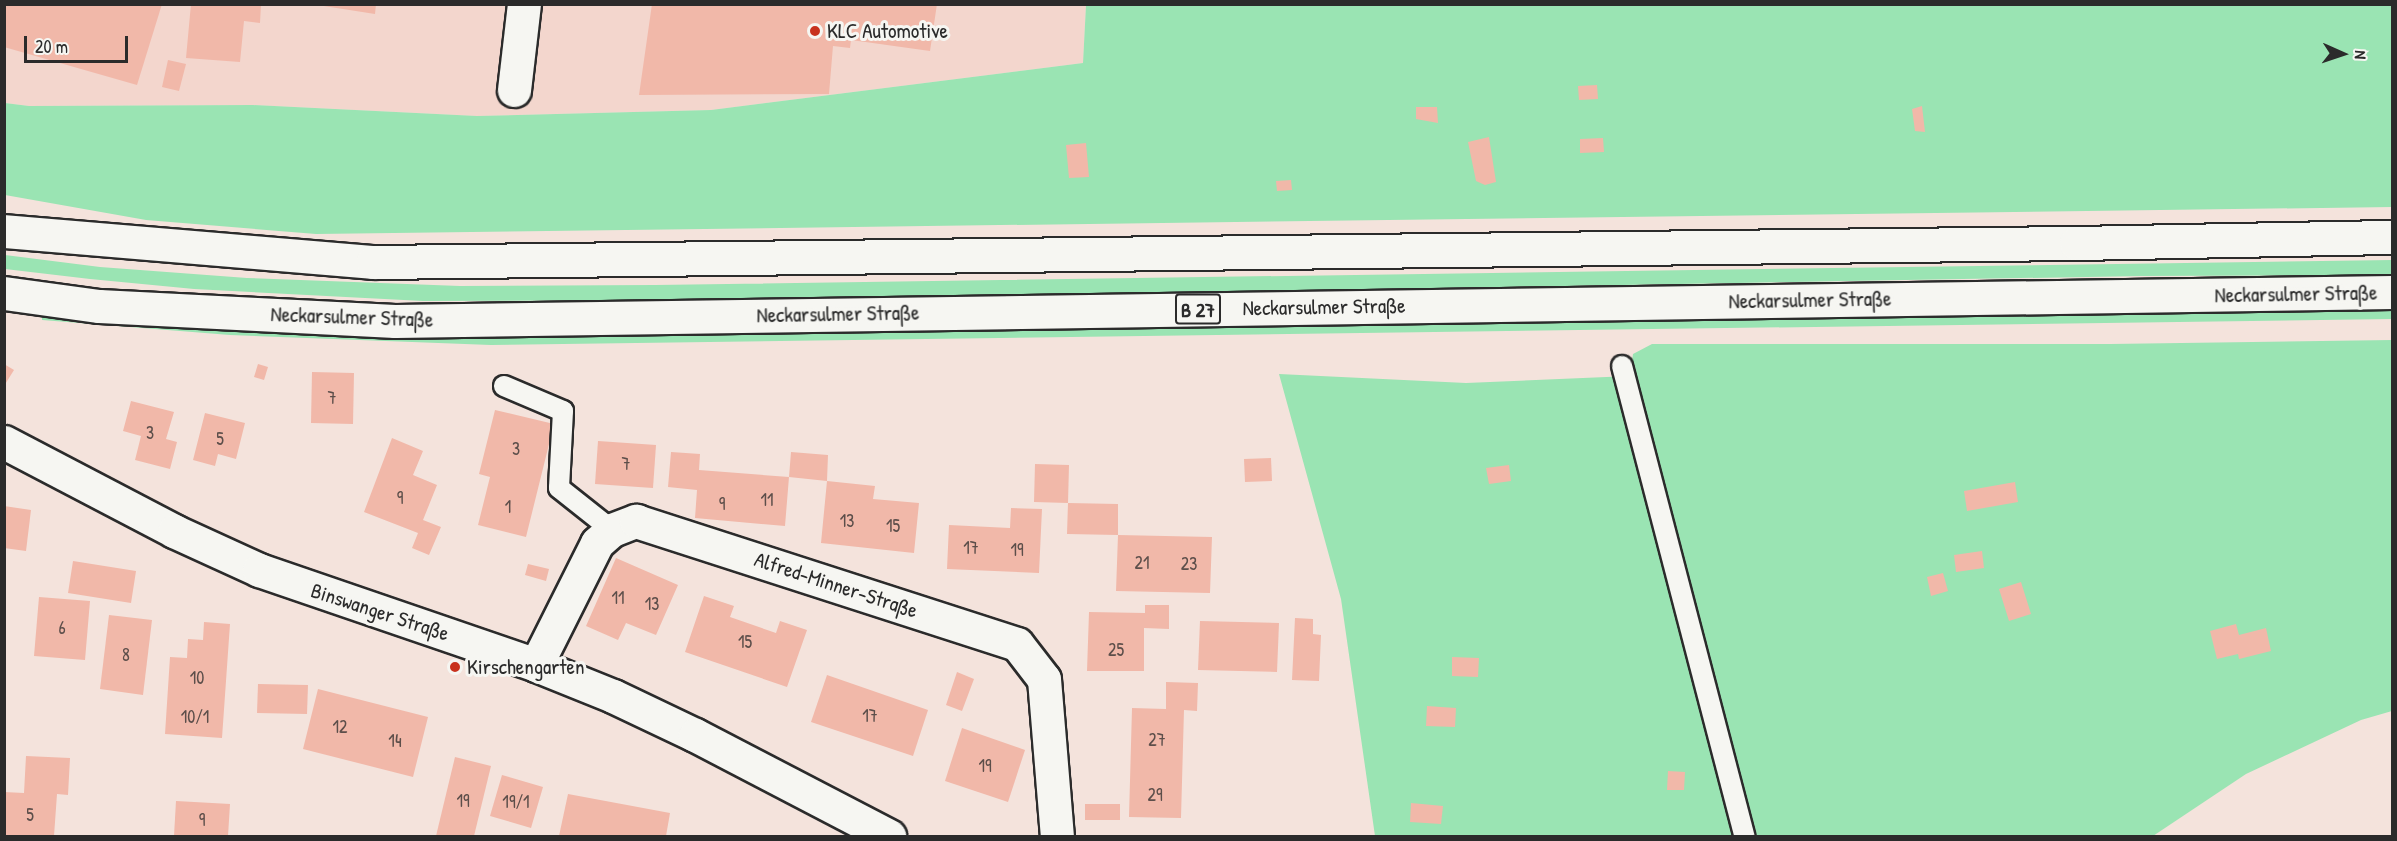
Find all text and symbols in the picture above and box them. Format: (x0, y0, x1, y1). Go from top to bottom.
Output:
place label: KLC Automotive (827, 18, 948, 44)
scale bar (27, 24, 130, 62)
marker: KLC Automotive (808, 24, 822, 38)
north arrow (2313, 24, 2373, 84)
text: 20 m (35, 34, 68, 59)
text: N (2350, 50, 2372, 60)
street label: Neckarsulmer Straße (2214, 280, 2378, 308)
street label: Neckarsulmer Straße (1728, 286, 1892, 314)
road number: B 27 (1174, 292, 1222, 326)
street label: Neckarsulmer Straße (1242, 293, 1406, 321)
street label: Neckarsulmer Straße (756, 300, 920, 328)
street label: Neckarsulmer Straße (270, 302, 434, 332)
house number: 7 (328, 387, 336, 409)
house number: 3 (146, 422, 154, 444)
house number: 5 (216, 428, 224, 450)
house number: 3 (512, 438, 520, 460)
house number: 7 (622, 453, 630, 475)
house number: 9 (397, 487, 403, 509)
house number: 11 (760, 489, 774, 511)
house number: 9 (719, 493, 725, 515)
house number: 1 (505, 496, 511, 518)
house number: 13 (840, 510, 854, 532)
house number: 15 (886, 515, 900, 537)
house number: 17 (963, 537, 979, 559)
house number: 19 (1010, 539, 1024, 561)
street label: Alfred-Minner-Straße (751, 547, 921, 623)
house number: 21 (1135, 552, 1149, 574)
house number: 23 (1181, 553, 1197, 575)
street label: Binswanger Straße (308, 578, 452, 646)
house number: 11 (611, 587, 625, 609)
house number: 13 (645, 593, 659, 615)
house number: 6 (58, 617, 66, 639)
house number: 15 (738, 631, 752, 653)
house number: 25 (1108, 639, 1124, 661)
house number: 8 (122, 644, 130, 666)
place label: Kirschengarten (467, 654, 584, 680)
marker: Kirschengarten (448, 660, 462, 674)
house number: 10 (190, 667, 204, 689)
house number: 17 (862, 705, 878, 727)
house number: 10/1 (181, 706, 209, 728)
house number: 12 (333, 716, 347, 738)
house number: 27 (1148, 729, 1166, 751)
house number: 14 (388, 730, 402, 752)
house number: 19 (978, 755, 992, 777)
house number: 29 (1147, 784, 1163, 806)
house number: 19 (456, 790, 470, 812)
house number: 19/1 (502, 791, 530, 813)
house number: 5 (26, 804, 34, 826)
house number: 9 (199, 809, 205, 831)

